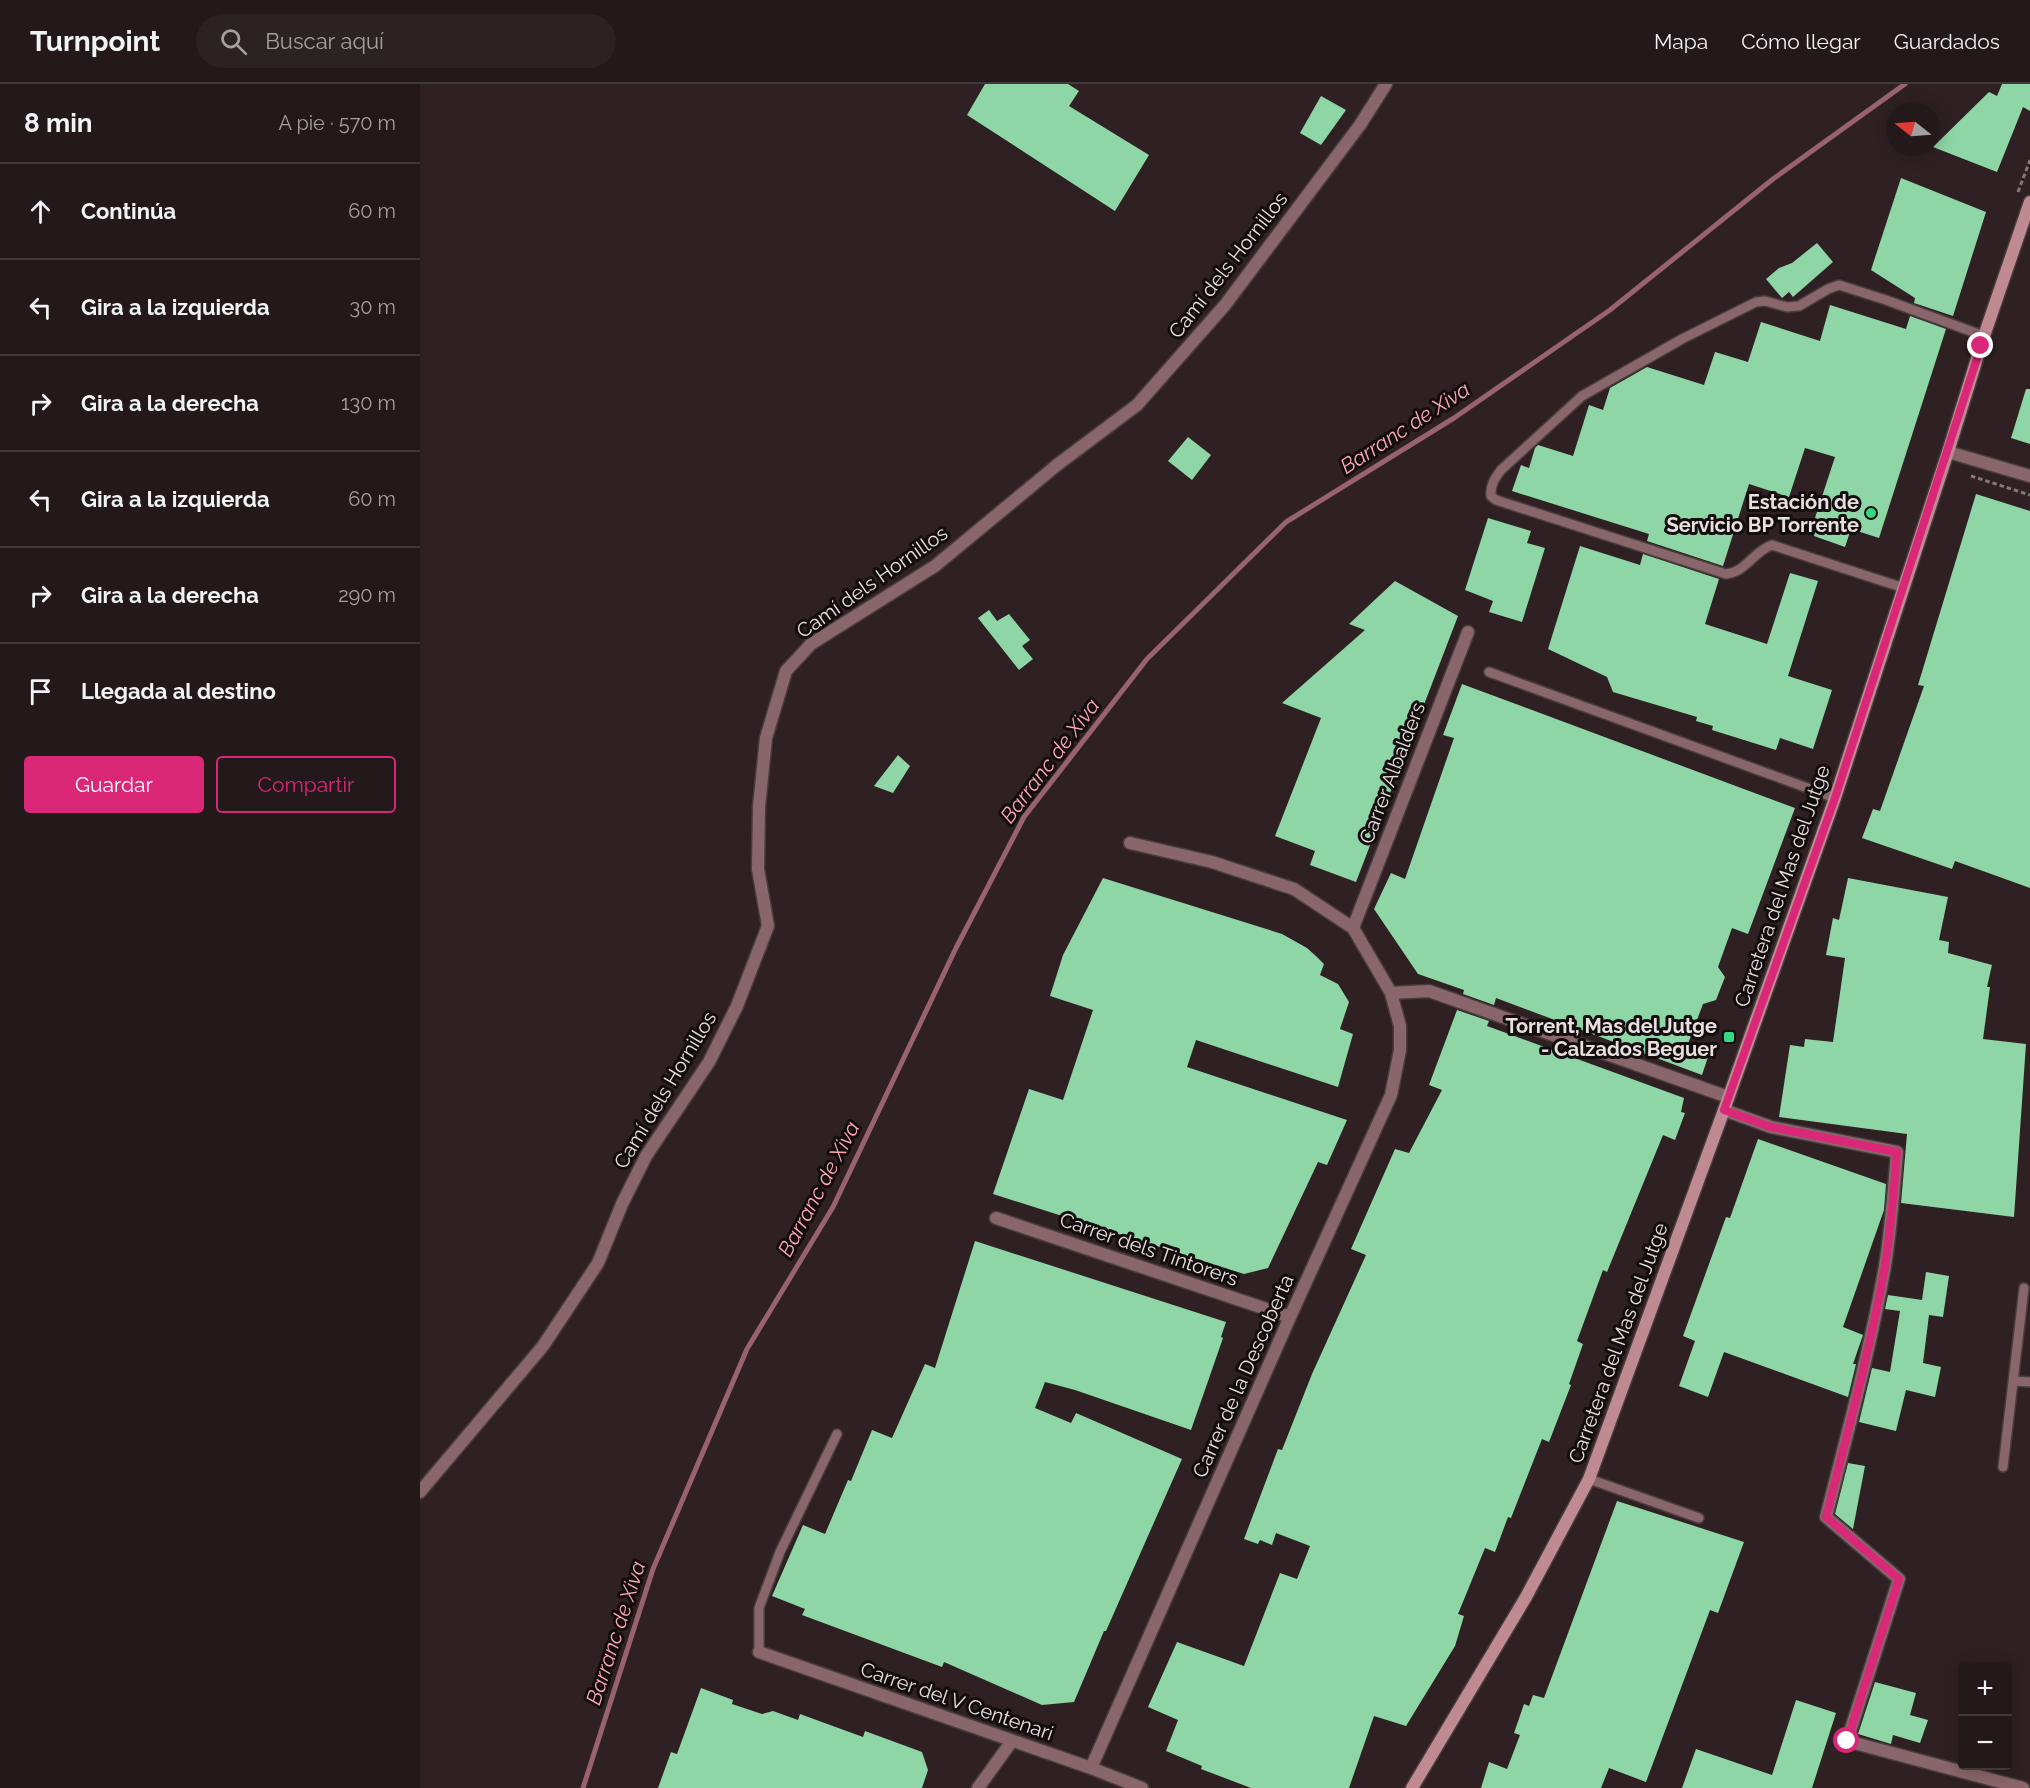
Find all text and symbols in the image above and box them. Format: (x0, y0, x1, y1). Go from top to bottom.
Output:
search box (196, 14, 616, 68)
text: Turnpoint (30, 25, 160, 58)
icon: search (217, 25, 250, 58)
text: Buscar aquí (265, 28, 384, 54)
text: Mapa (1654, 29, 1708, 54)
text: Cómo llegar (1741, 29, 1861, 54)
text: Guardados (1894, 29, 2000, 54)
north arrow (1886, 102, 1940, 156)
text: 8 min (24, 108, 92, 138)
text: A pie · 570 m (278, 111, 396, 135)
street label: Camí dels Hornillos (1163, 187, 1293, 343)
icon: ahead (24, 195, 57, 228)
text: Continúa (81, 198, 176, 224)
text: 60 m (348, 199, 396, 223)
icon: left (24, 291, 57, 324)
text: Gira a la izquierda (81, 294, 270, 320)
text: 30 m (350, 295, 396, 319)
route end (1967, 332, 1993, 358)
water label: Barranc de Xiva (1335, 376, 1474, 479)
icon: right (24, 387, 57, 420)
text: Gira a la derecha (81, 390, 259, 416)
text: 130 m (341, 391, 396, 415)
icon: left (24, 483, 57, 516)
text: Gira a la izquierda (81, 486, 270, 512)
text: 60 m (348, 487, 396, 511)
place label: Estación de Servicio BP Torrente (1666, 490, 1859, 537)
marker: Estación de Servicio BP Torrente (1864, 506, 1878, 520)
street label: Camí dels Hornillos (792, 521, 952, 643)
icon: right (24, 579, 57, 612)
text: Gira a la derecha (81, 582, 259, 608)
text: 290 m (338, 583, 396, 607)
icon: arrive (24, 675, 57, 708)
text: Llegada al destino (81, 678, 276, 704)
water label: Barranc de Xiva (995, 694, 1105, 828)
street label: Carrer Albalders (1354, 699, 1430, 847)
button: Guardar (24, 756, 204, 813)
button: Compartir (216, 756, 396, 813)
street label: Carretera del Mas del Jutge (1729, 762, 1835, 1010)
street label: Camí dels Hornillos (609, 1007, 721, 1173)
place label: Torrent, Mas del Jutge - Calzados Beguer (1505, 1014, 1717, 1061)
marker: Torrent, Mas del Jutge - Calzados Beguer (1722, 1030, 1736, 1044)
water label: Barranc de Xiva (772, 1117, 865, 1261)
street label: Carrer dels Tintorers (1057, 1207, 1241, 1291)
street label: Carretera del Mas del Jutge (1563, 1219, 1673, 1466)
street label: Carrer de la Descoberta (1187, 1271, 1299, 1481)
water label: Barranc de Xiva (581, 1558, 650, 1708)
street label: Carrer del V Centenari (857, 1657, 1057, 1745)
map controls (1958, 1662, 2012, 1770)
button: + (1958, 1662, 2012, 1716)
button: − (1958, 1716, 2012, 1770)
route start (1833, 1727, 1859, 1753)

